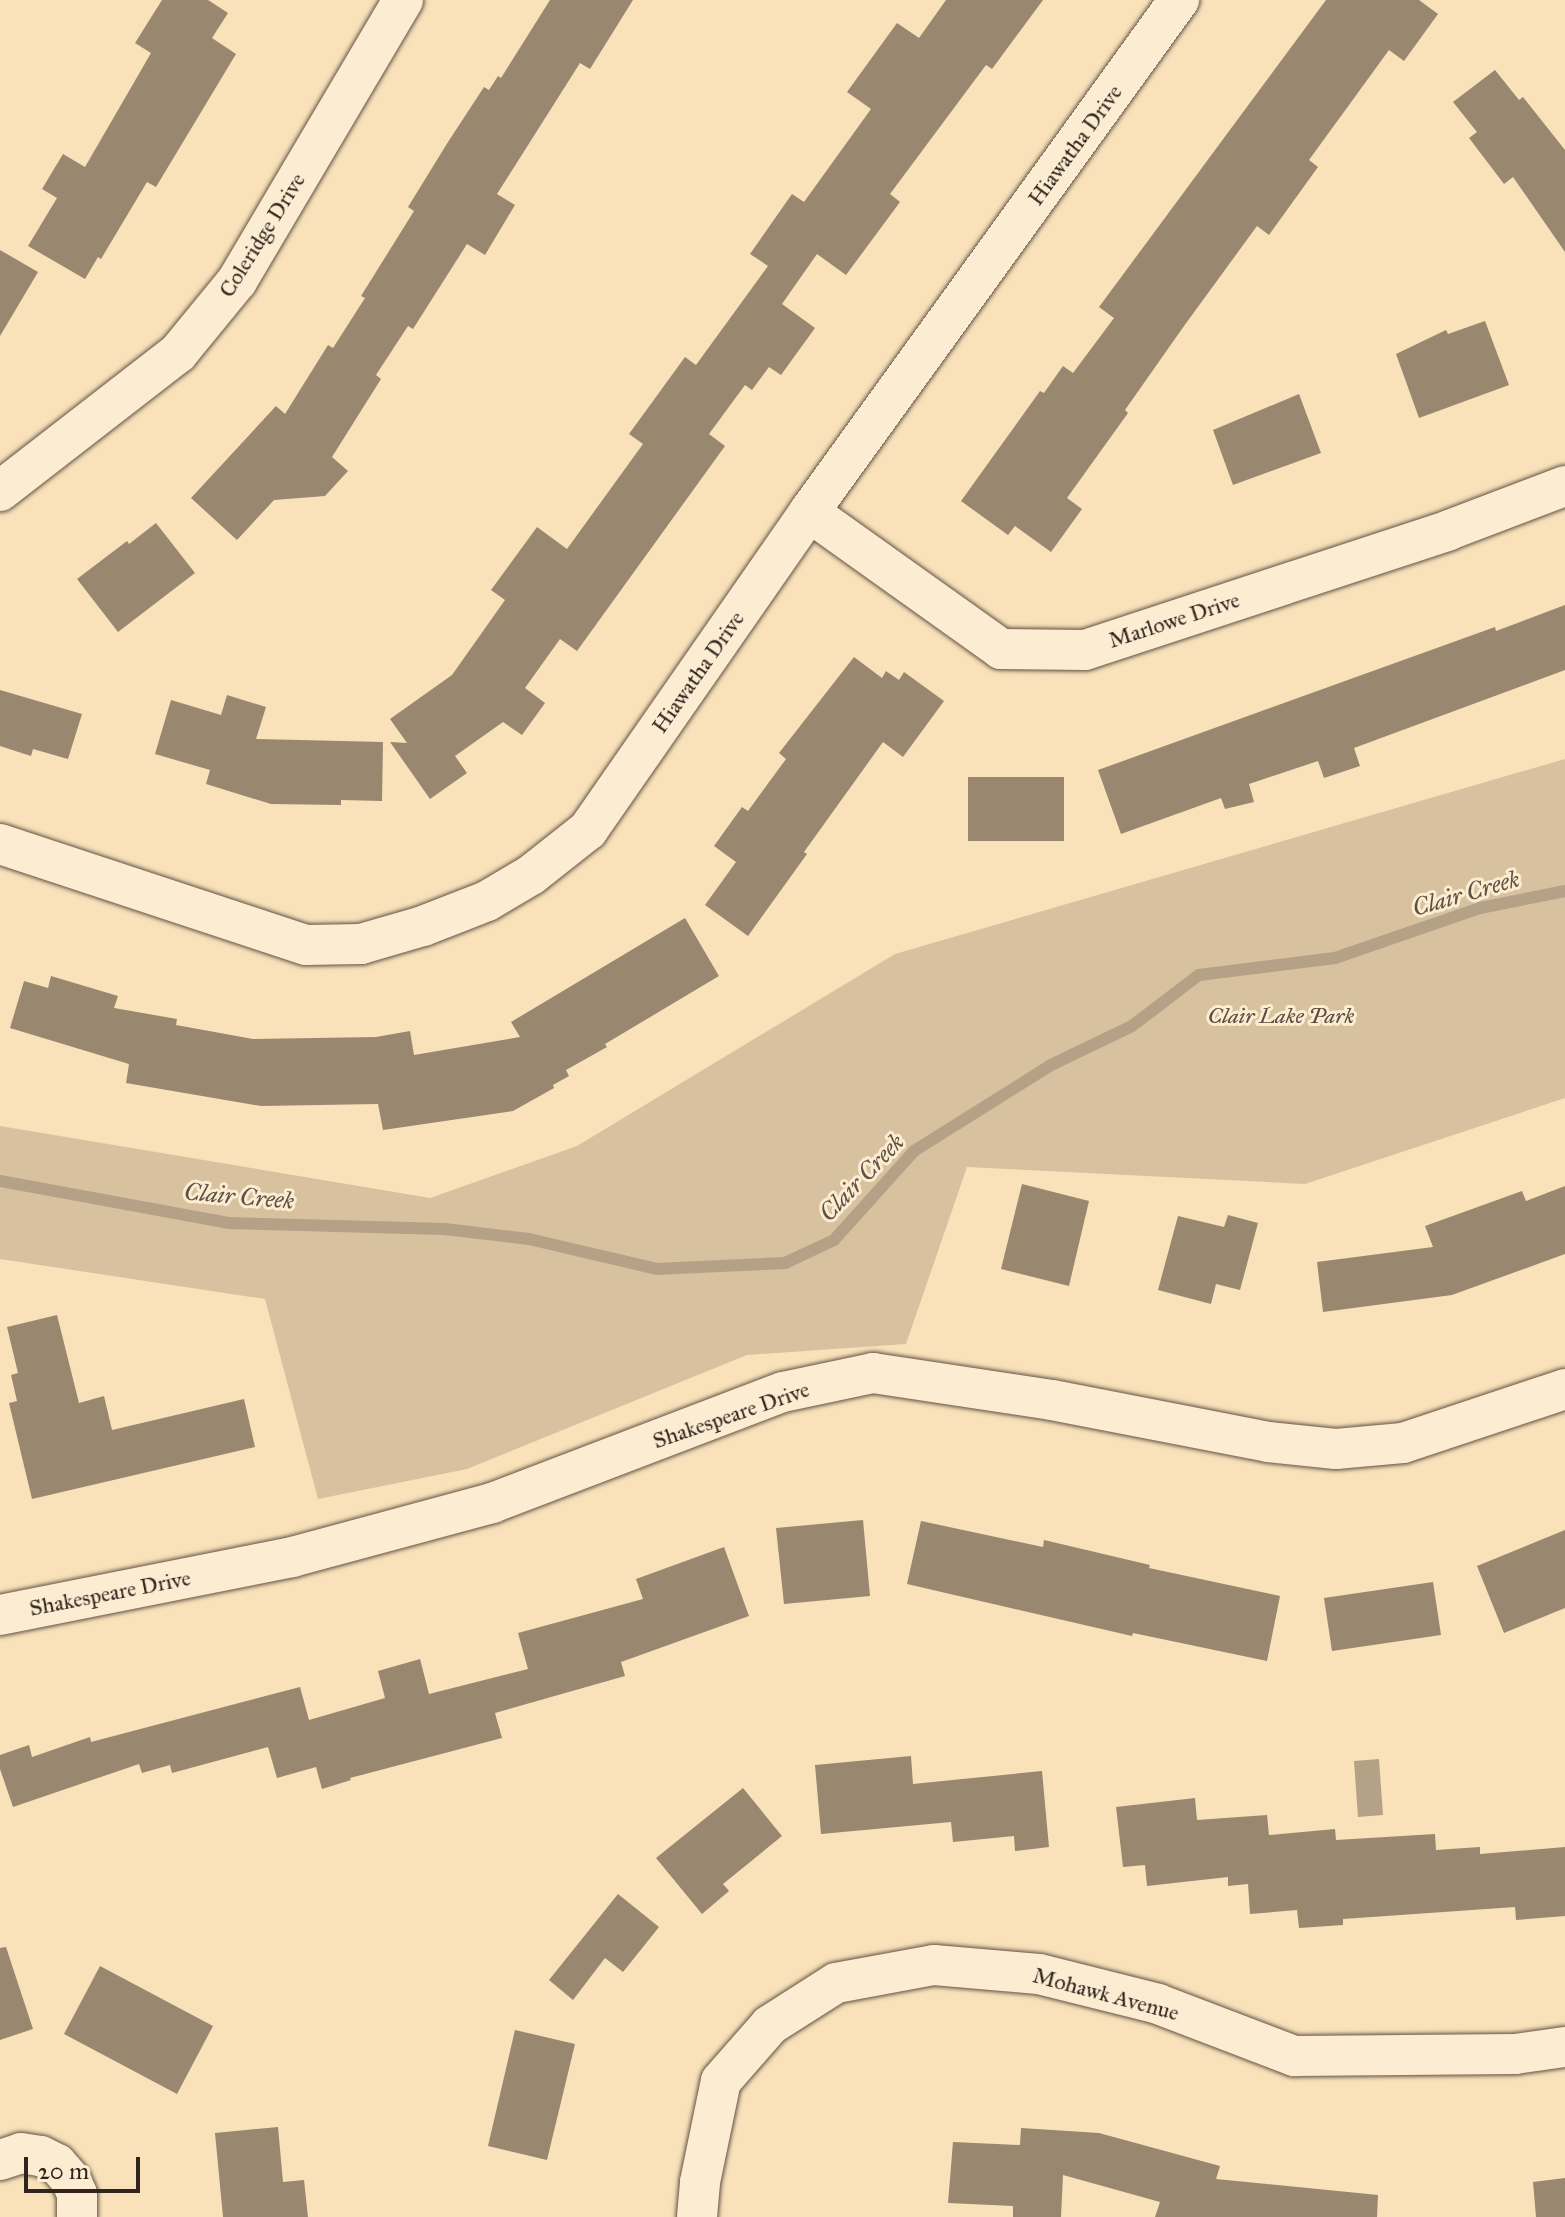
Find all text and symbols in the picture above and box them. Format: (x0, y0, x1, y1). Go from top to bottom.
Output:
street label: Hiawatha Drive (1022, 79, 1128, 211)
street label: Coleridge Drive (213, 168, 311, 302)
street label: Marlowe Drive (1105, 586, 1243, 654)
street label: Hiawatha Drive (646, 606, 750, 738)
water label: Clair Creek (1409, 865, 1523, 923)
park label: Clair Lake Park (1208, 1003, 1354, 1029)
water label: Clair Creek (813, 1128, 911, 1228)
water label: Clair Creek (183, 1178, 295, 1216)
street label: Shakespeare Drive (649, 1376, 813, 1454)
street label: Shakespeare Drive (27, 1564, 193, 1622)
street label: Mohawk Avenue (1030, 1962, 1182, 2026)
scale bar (28, 2141, 144, 2191)
text: 20 m (38, 2156, 89, 2186)

